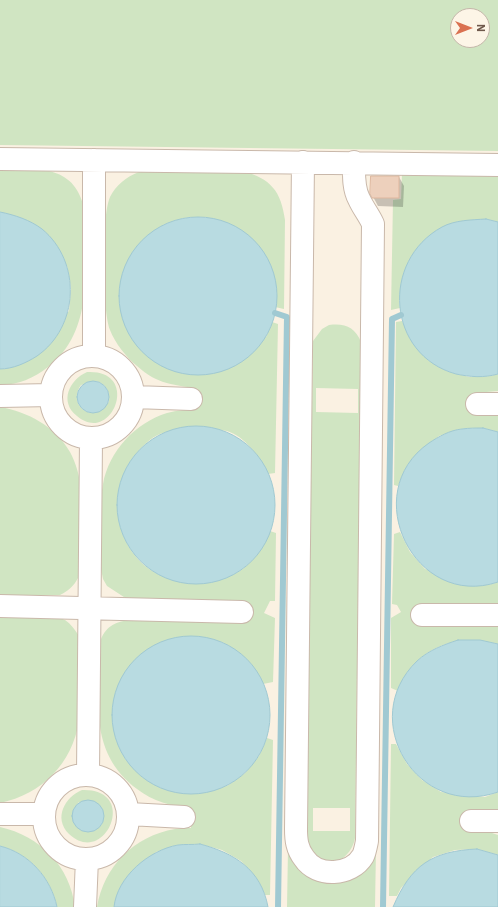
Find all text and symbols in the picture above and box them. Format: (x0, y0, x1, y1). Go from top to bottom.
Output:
north arrow (450, 8, 490, 48)
text: N (474, 24, 488, 32)

